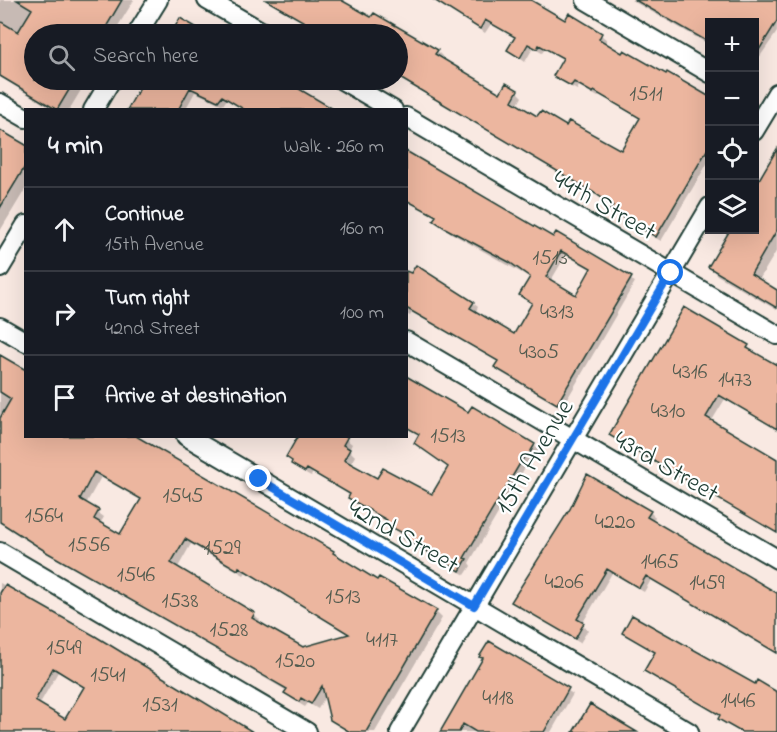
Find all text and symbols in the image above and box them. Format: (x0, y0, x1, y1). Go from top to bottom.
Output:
map controls (705, 18, 759, 234)
button: + (705, 18, 759, 72)
search box (24, 24, 408, 90)
icon: search (45, 41, 78, 74)
text: Search here (93, 41, 198, 73)
button: − (705, 72, 759, 126)
house number: 1511 (629, 79, 663, 111)
button: locate (705, 126, 759, 180)
text: 4 min (48, 128, 103, 166)
text: Walk · 260 m (283, 133, 384, 162)
street label: 44th Street (544, 162, 663, 252)
button: layers (705, 180, 759, 234)
text: Continue (105, 199, 184, 231)
icon: ahead (48, 213, 81, 246)
text: 160 m (340, 215, 384, 244)
text: 15th Avenue (105, 231, 204, 260)
house number: 1513 (532, 243, 568, 275)
route start (657, 259, 683, 285)
text: Turn right (105, 283, 190, 315)
icon: right (48, 297, 81, 330)
house number: 4313 (540, 297, 574, 329)
text: 100 m (340, 299, 384, 328)
text: 42nd Street (105, 315, 200, 344)
house number: 4305 (519, 337, 559, 369)
house number: 4316 (673, 357, 708, 389)
house number: 1473 (718, 365, 752, 397)
icon: arrive (48, 381, 81, 414)
text: Arrive at destination (105, 381, 287, 413)
street label: 15th Avenue (486, 392, 585, 522)
house number: 4310 (651, 396, 685, 428)
house number: 1513 (430, 421, 466, 453)
street label: 43rd Street (606, 422, 726, 513)
route end (245, 465, 271, 491)
house number: 1545 (162, 481, 204, 513)
street label: 42nd Street (340, 490, 466, 585)
house number: 1564 (25, 501, 63, 533)
house number: 4220 (595, 507, 635, 539)
house number: 1556 (68, 530, 110, 562)
house number: 1529 (203, 533, 241, 565)
house number: 1465 (641, 547, 679, 579)
house number: 1546 (117, 560, 155, 592)
house number: 4206 (544, 567, 584, 599)
house number: 1459 (689, 568, 725, 600)
house number: 1513 (325, 582, 361, 614)
house number: 1538 (162, 586, 198, 618)
house number: 1528 (210, 615, 248, 647)
house number: 4117 (366, 625, 398, 657)
house number: 1549 (46, 633, 82, 665)
house number: 1520 (275, 646, 315, 678)
house number: 1541 (90, 660, 126, 692)
house number: 4118 (482, 683, 514, 715)
house number: 1446 (721, 686, 756, 718)
house number: 1531 (142, 690, 178, 722)

